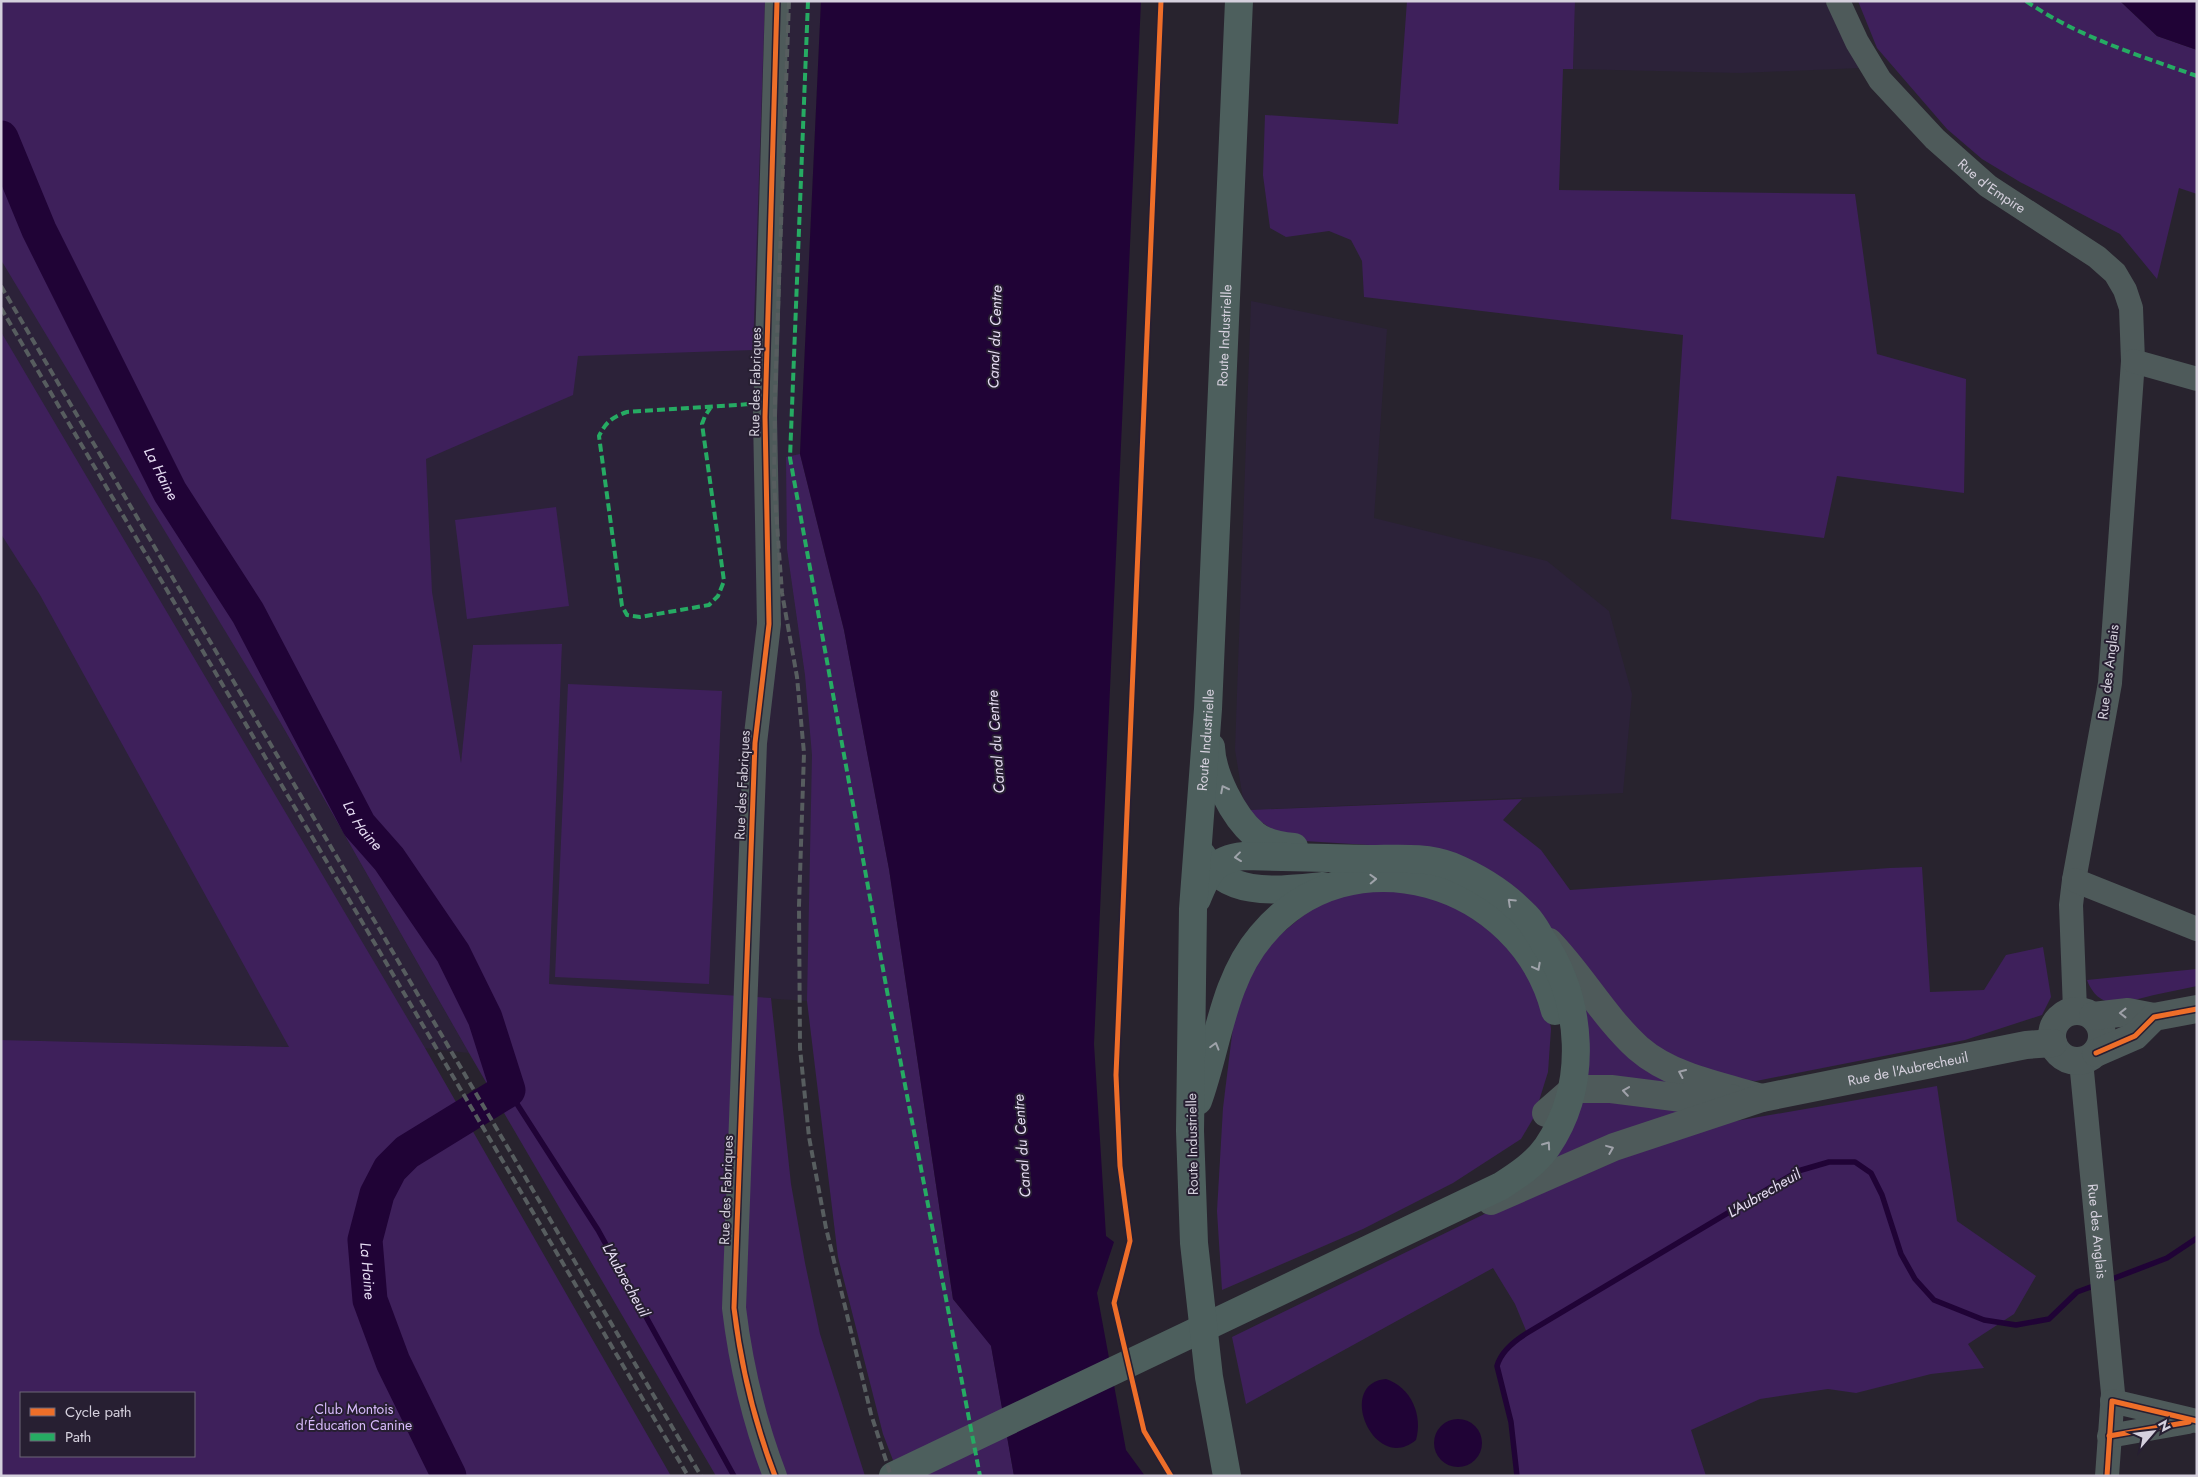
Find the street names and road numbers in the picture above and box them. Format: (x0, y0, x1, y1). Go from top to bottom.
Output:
street label: Rue d'Empire (1953, 154, 2030, 218)
street label: Route Industrielle (1212, 284, 1237, 387)
street label: Rue des Fabriques (744, 327, 766, 437)
street label: Rue des Anglais (2092, 623, 2124, 721)
street label: Route Industrielle (1192, 689, 1219, 792)
street label: Rue des Fabriques (729, 729, 755, 840)
street label: Rue de l'Aubrecheuil (1846, 1047, 1970, 1091)
street label: Route Industrielle (1181, 1093, 1203, 1195)
street label: Rue des Fabriques (714, 1135, 738, 1245)
street label: Rue des Anglais (2083, 1183, 2112, 1280)

